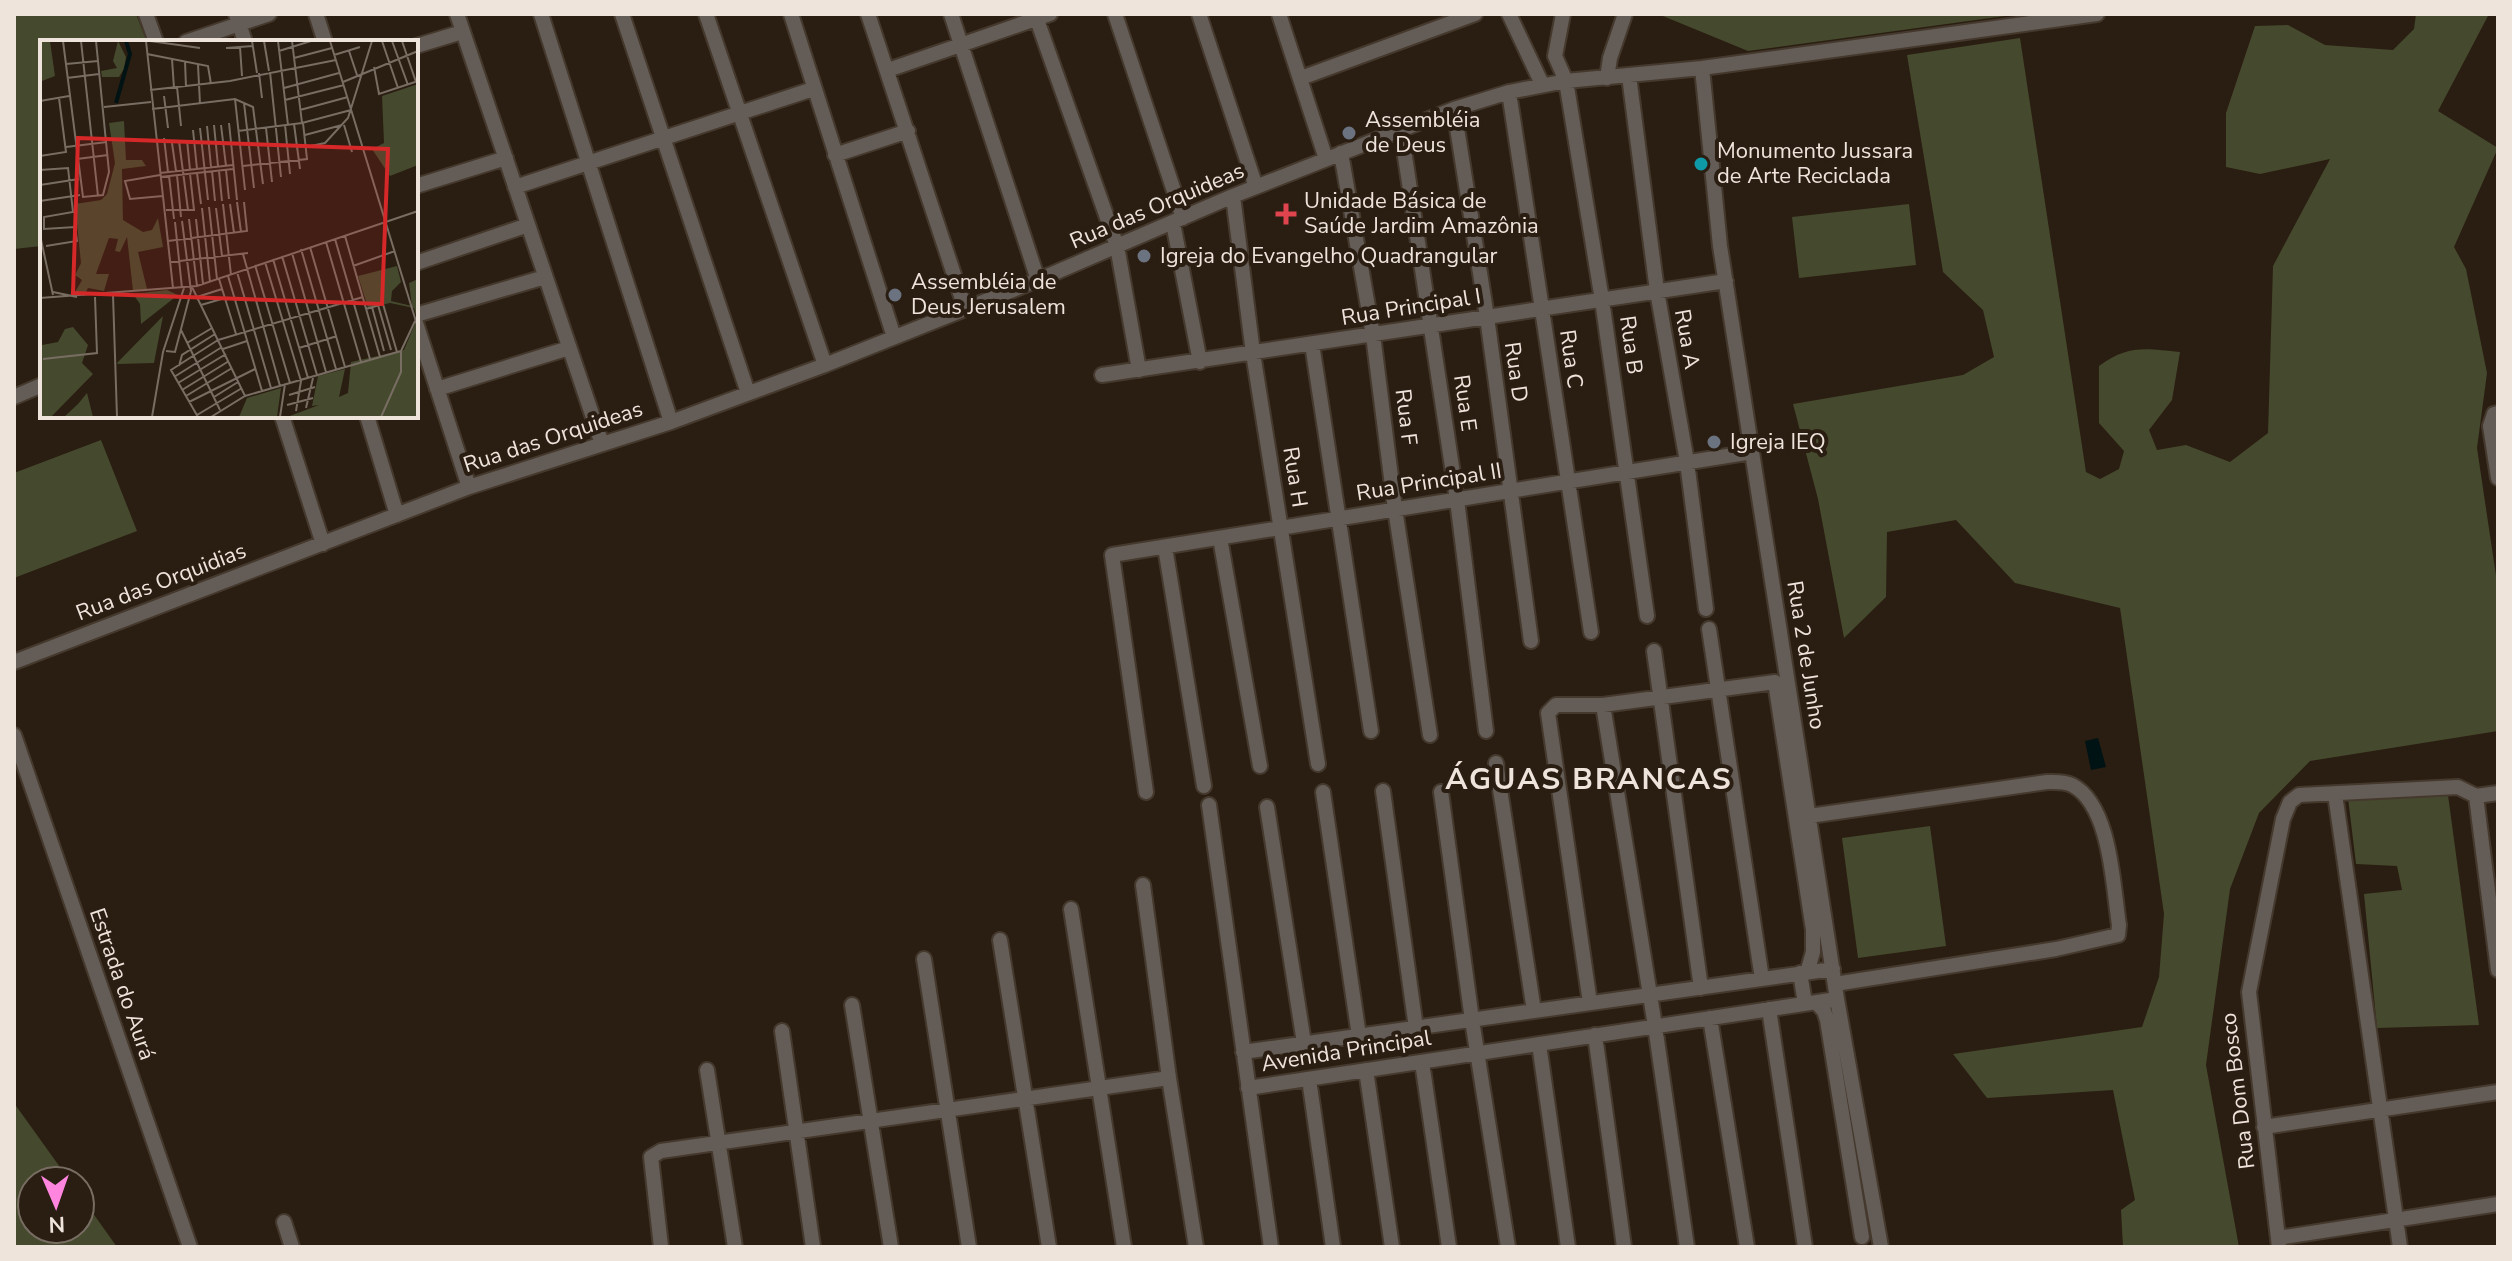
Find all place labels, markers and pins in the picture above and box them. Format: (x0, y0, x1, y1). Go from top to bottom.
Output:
place label: Assembléia de Deus (1365, 105, 1480, 160)
marker: Assembléia de Deus (1340, 124, 1358, 142)
place label: Monumento Jussara de Arte Reciclada (1717, 136, 1913, 191)
marker: Monumento Jussara de Arte Reciclada (1692, 155, 1710, 173)
place label: Unidade Básica de Saúde Jardim Amazônia (1304, 186, 1539, 241)
marker: Unidade Básica de Saúde Jardim Amazônia (1275, 203, 1297, 225)
place label: Igreja do Evangelho Quadrangular (1160, 241, 1498, 271)
marker: Igreja do Evangelho Quadrangular (1135, 247, 1153, 265)
place label: Assembléia de Deus Jerusalem (911, 267, 1066, 322)
marker: Assembléia de Deus Jerusalem (886, 286, 904, 304)
place label: Igreja IEQ (1730, 427, 1826, 457)
marker: Igreja IEQ (1705, 433, 1723, 451)

